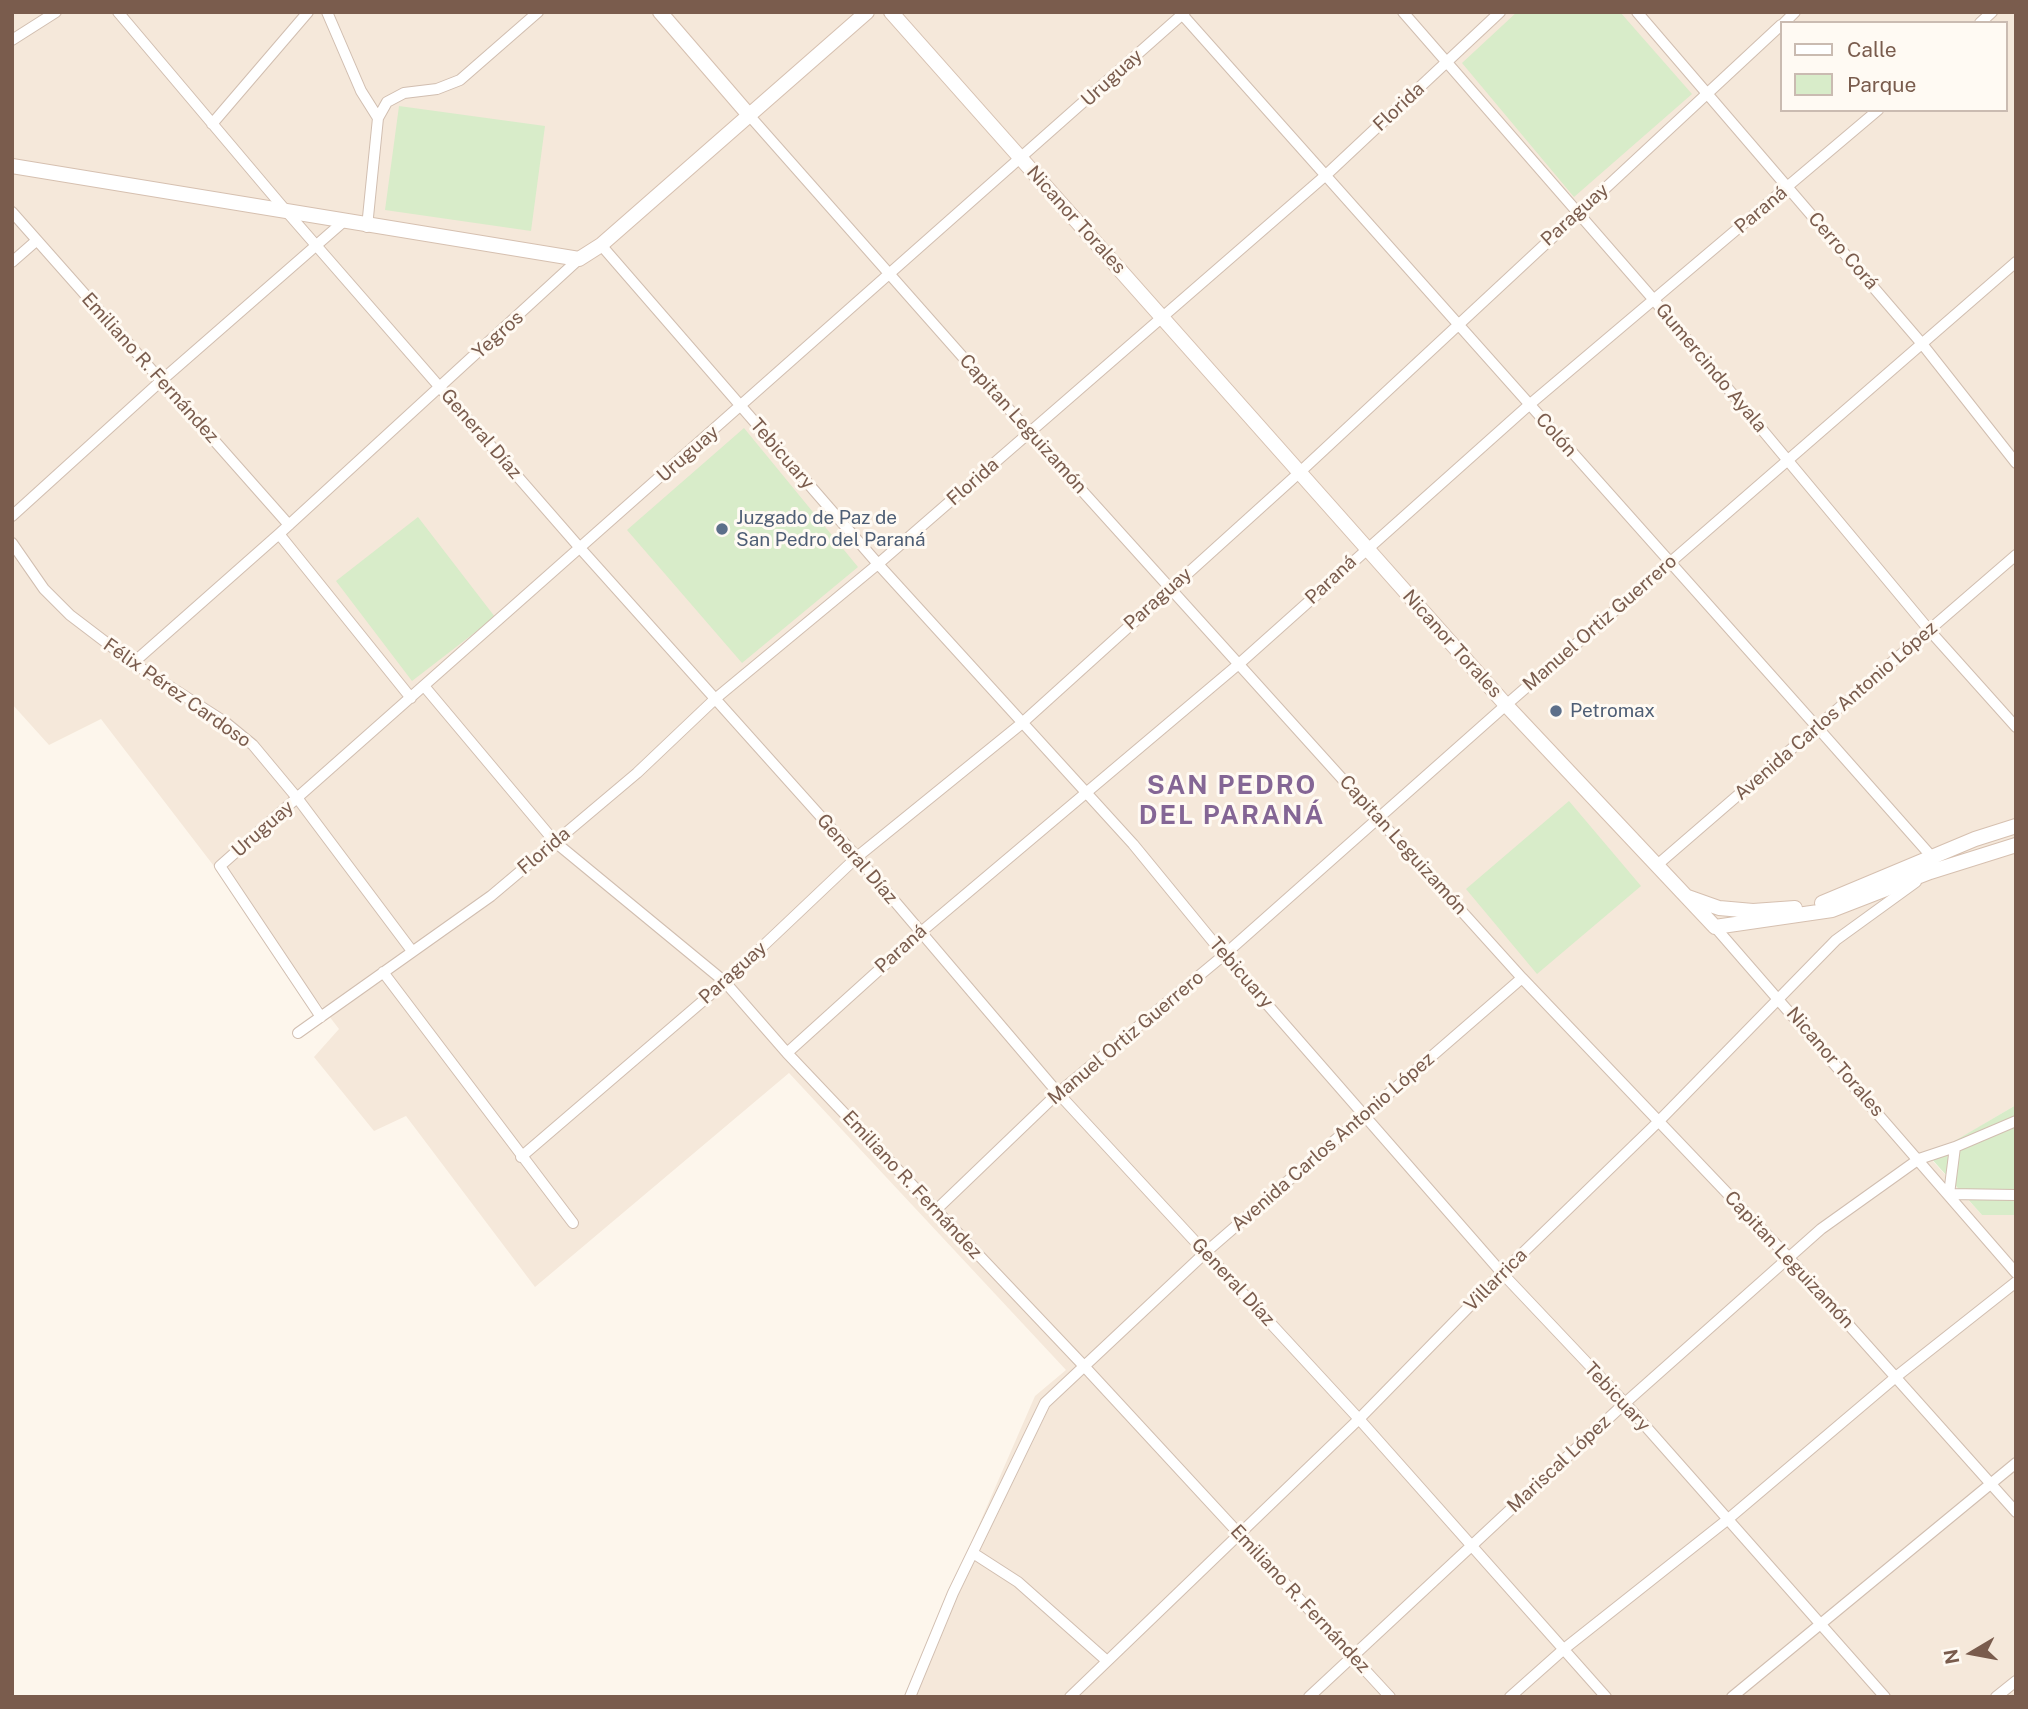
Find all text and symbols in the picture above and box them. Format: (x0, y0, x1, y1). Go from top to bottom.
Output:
legend (1780, 21, 2007, 112)
text: Calle (1847, 37, 1897, 62)
street label: Uruguay (1077, 45, 1147, 111)
text: Parque (1847, 72, 1916, 97)
street label: Florida (1369, 78, 1429, 136)
street label: Nicanor Torales (1022, 161, 1130, 279)
street label: Paraguay (1537, 179, 1613, 251)
street label: Paraná (1730, 182, 1792, 238)
street label: Cerro Corá (1803, 208, 1883, 294)
street label: Emiliano R. Fernández (77, 288, 223, 448)
street label: Gumercindo Ayala (1650, 299, 1772, 437)
street label: Yegros (468, 306, 528, 364)
street label: Capitan Leguizamón (954, 350, 1092, 498)
street label: General Díaz (436, 384, 526, 484)
street label: Colón (1531, 409, 1581, 461)
street label: Tebicuary (745, 414, 819, 494)
street label: Uruguay (652, 421, 724, 487)
street label: Florida (942, 453, 1004, 511)
place label: Juzgado de Paz de San Pedro del Paraná (736, 507, 925, 551)
marker: Juzgado de Paz de San Pedro del Paraná (714, 521, 730, 537)
street label: Manuel Ortiz Guerrero (1518, 550, 1682, 696)
street label: Paraná (1301, 551, 1361, 609)
street label: Paraguay (1120, 563, 1196, 635)
street label: Nicanor Torales (1398, 585, 1506, 703)
street label: Avenida Carlos Antonio López (1730, 617, 1942, 805)
street label: Félix Pérez Cardoso (99, 634, 255, 752)
place label: Petromax (1570, 700, 1655, 722)
marker: Petromax (1548, 703, 1564, 719)
district label: SAN PEDRO DEL PARANÁ (1140, 770, 1324, 832)
street label: Capitan Leguizamón (1334, 771, 1472, 919)
street label: Uruguay (227, 796, 299, 862)
street label: General Díaz (812, 809, 902, 909)
street label: Florida (513, 823, 575, 879)
street label: Paraná (871, 920, 931, 978)
street label: Tebicuary (1204, 933, 1278, 1013)
street label: Paraguay (695, 937, 771, 1009)
street label: Manuel Ortiz Guerrero (1043, 966, 1209, 1110)
street label: Nicanor Torales (1781, 1003, 1889, 1121)
street label: Avenida Carlos Antonio López (1227, 1048, 1439, 1236)
street label: Emiliano R. Fernández (837, 1106, 987, 1264)
street label: Capitan Leguizamón (1719, 1187, 1859, 1333)
street label: General Díaz (1187, 1233, 1279, 1331)
street label: Villarrica (1460, 1244, 1532, 1316)
street label: Tebicuary (1579, 1358, 1655, 1436)
street label: Mariscal López (1503, 1411, 1615, 1517)
street label: Emiliano R. Fernández (1225, 1520, 1375, 1678)
north arrow (1937, 1618, 2007, 1688)
text: N (1939, 1647, 1963, 1666)

